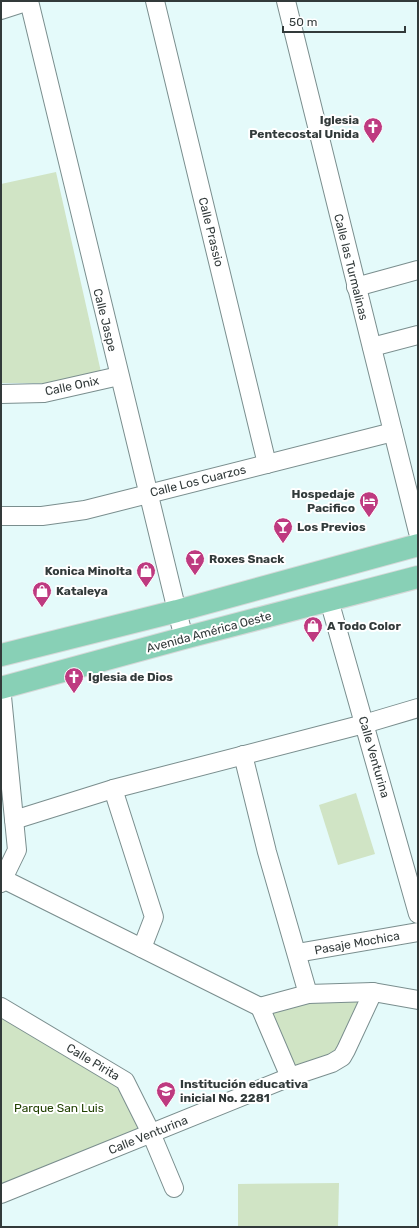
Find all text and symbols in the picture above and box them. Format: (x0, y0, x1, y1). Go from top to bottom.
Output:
scale bar (283, 8, 405, 34)
text: 50 m (289, 15, 317, 29)
place label: Iglesia Pentecostal Unida (249, 113, 359, 141)
church icon: Iglesia Pentecostal Unida (362, 116, 384, 144)
street label: Calle Prassio (196, 196, 226, 268)
street label: Calle las Turmalinas (331, 212, 371, 322)
street label: Calle Jaspe (90, 287, 120, 353)
street label: Calle Onix (44, 373, 101, 399)
street label: Calle Los Cuarzos (149, 462, 247, 500)
place label: Hospedaje Pacifico (292, 487, 355, 515)
hotel icon: Hospedaje Pacifico (358, 490, 380, 518)
bar icon: Los Previos (272, 516, 294, 544)
place label: Los Previos (297, 520, 366, 534)
bar icon: Roxes Snack (184, 548, 206, 576)
place label: Roxes Snack (209, 552, 284, 566)
shop icon: Konica Minolta (135, 560, 157, 588)
place label: Konica Minolta (45, 564, 132, 578)
shop icon: Kataleya (31, 580, 53, 608)
place label: Kataleya (56, 584, 108, 598)
street label: Avenida América Oeste (145, 608, 273, 655)
shop icon: A Todo Color (302, 615, 324, 643)
place label: A Todo Color (327, 619, 401, 633)
church icon: Iglesia de Dios (63, 666, 85, 694)
place label: Iglesia de Dios (88, 670, 173, 684)
street label: Calle Venturina (356, 715, 392, 799)
street label: Pasaje Mochica (313, 929, 401, 957)
street label: Calle Pirita (64, 1041, 122, 1083)
place label: Institución educativa inicial No. 2281 (180, 1077, 308, 1105)
school or university icon: Institución educativa inicial No. 2281 (155, 1080, 177, 1108)
park label: Parque San Luis (14, 1101, 104, 1115)
street label: Calle Venturina (106, 1113, 190, 1157)

